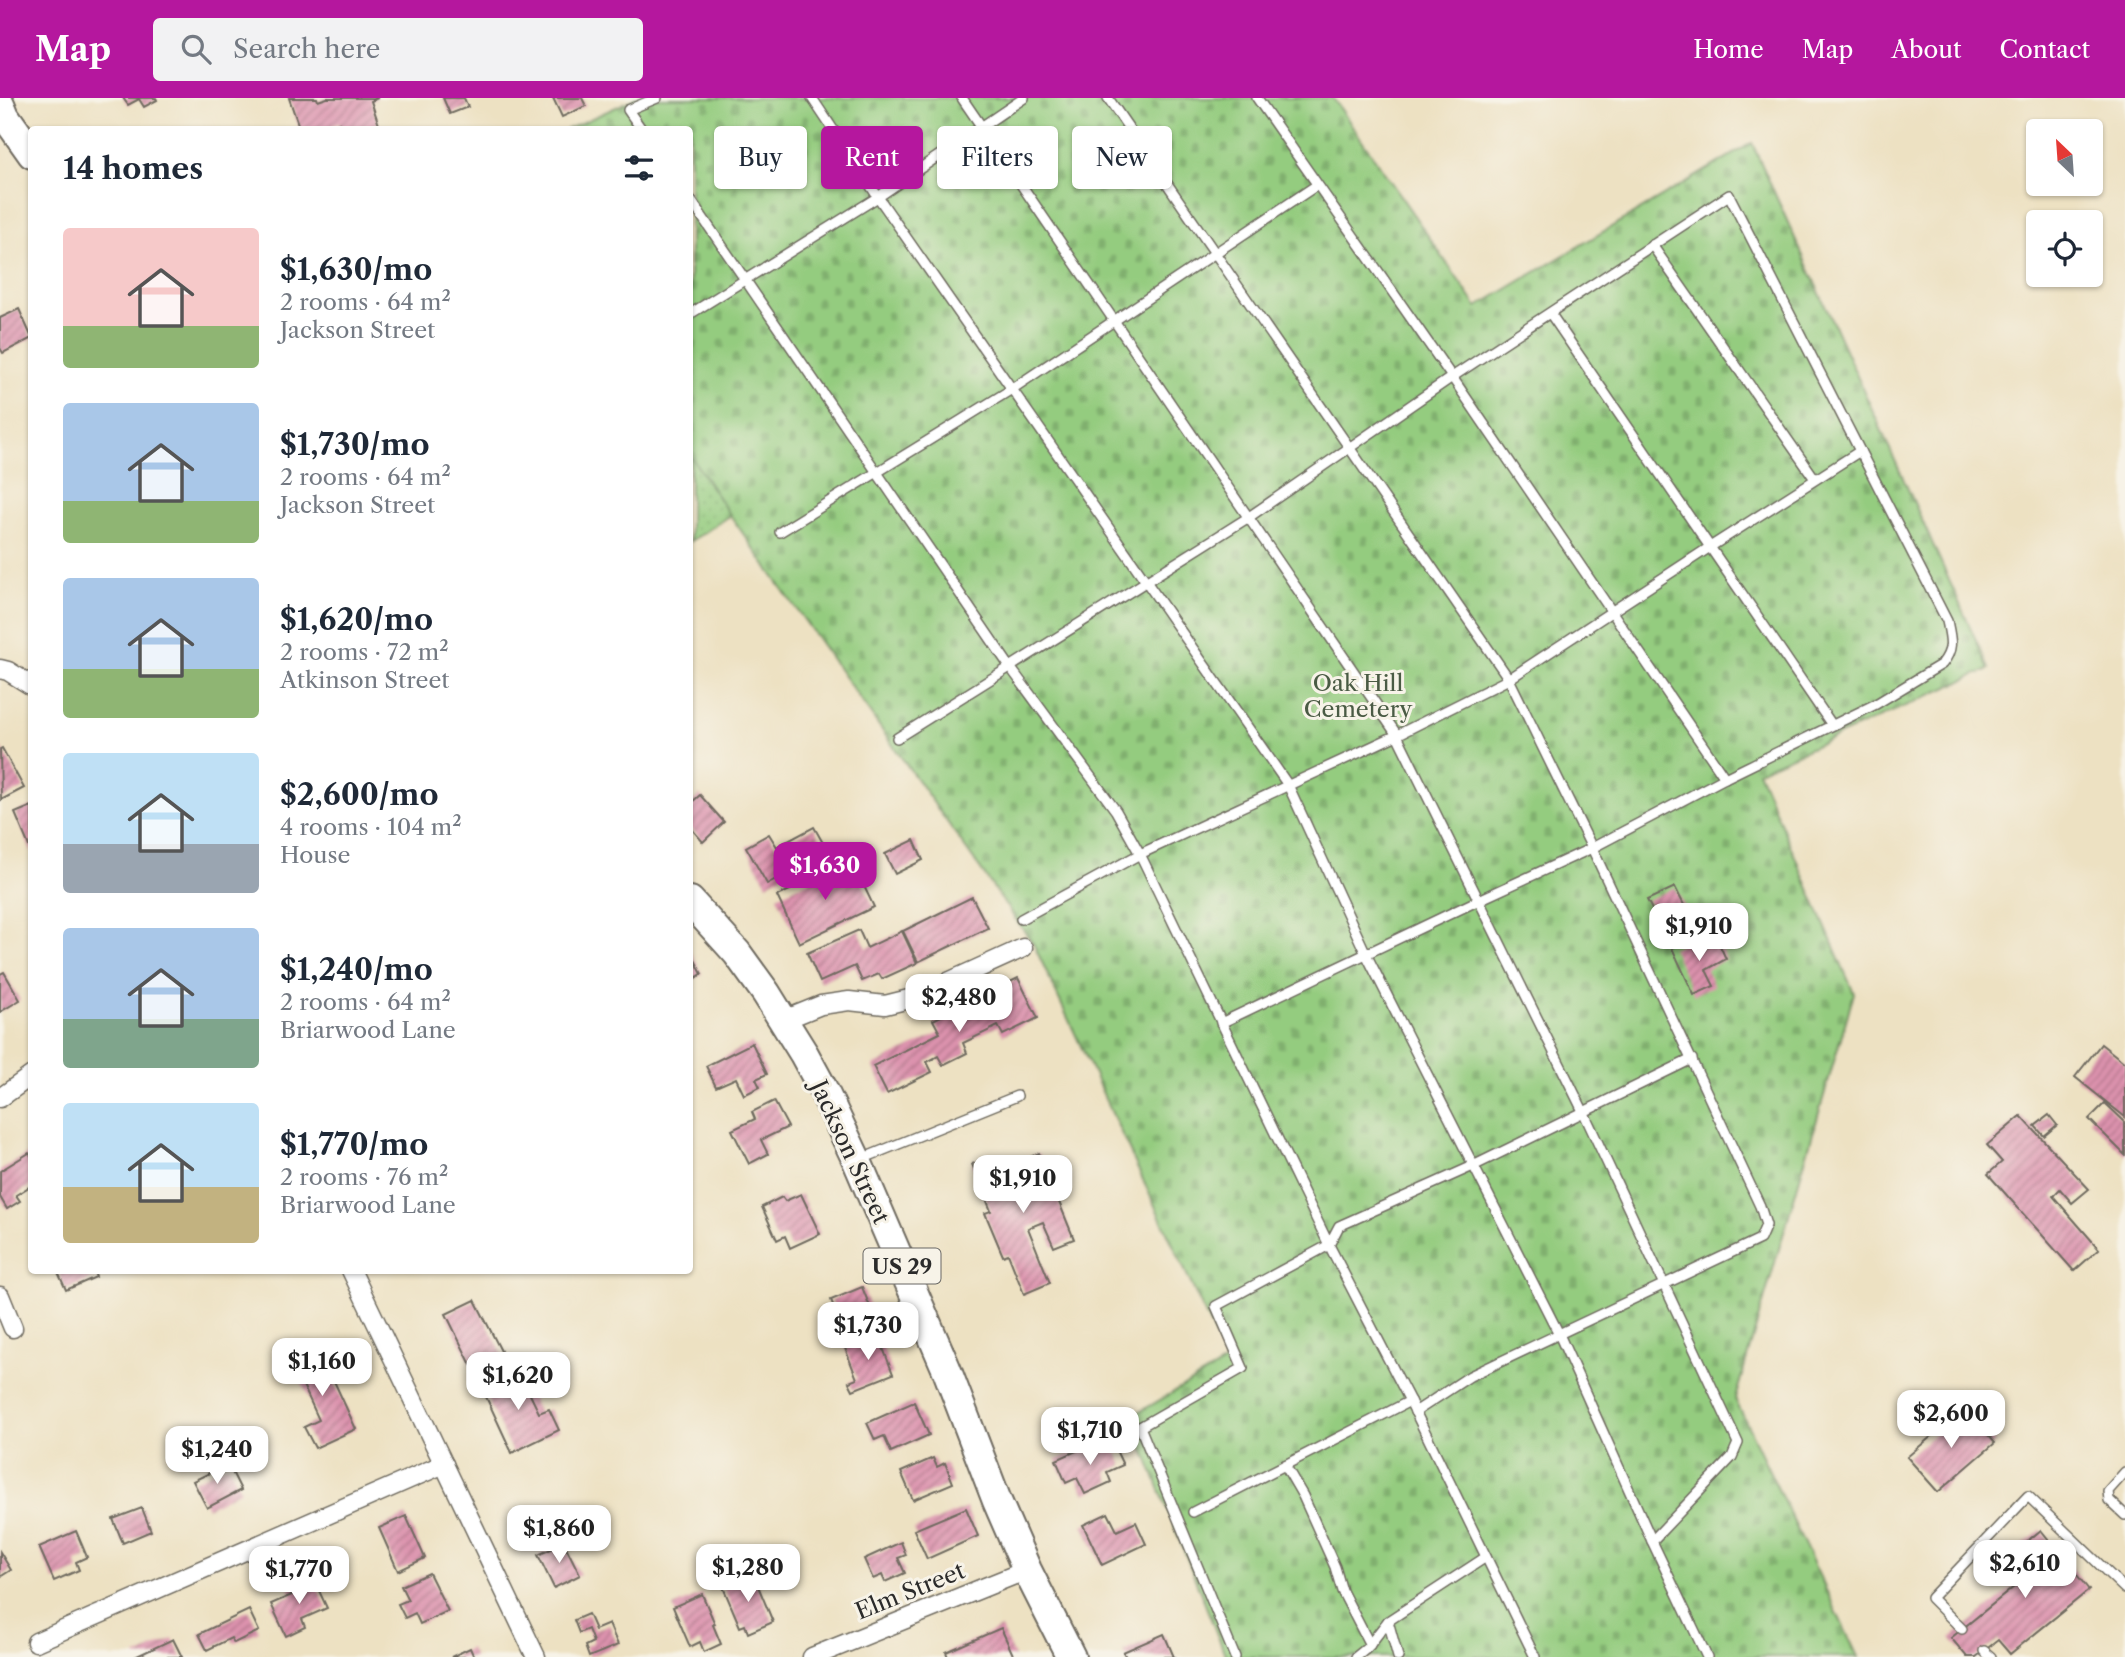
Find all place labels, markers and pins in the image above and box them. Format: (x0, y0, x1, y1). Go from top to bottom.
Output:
pin: $1,630 (768, 842, 882, 902)
pin: $1,910 (1642, 904, 1756, 963)
pin: $2,480 (902, 974, 1016, 1034)
pin: $1,910 (966, 1156, 1080, 1215)
pin: $1,730 (811, 1302, 925, 1362)
pin: $1,160 (265, 1338, 379, 1398)
pin: $1,620 (461, 1352, 575, 1412)
pin: $2,600 (1894, 1390, 2008, 1450)
pin: $1,710 (1033, 1408, 1147, 1467)
pin: $1,240 (160, 1426, 274, 1486)
pin: $1,860 (502, 1506, 616, 1565)
pin: $2,610 (1968, 1540, 2082, 1600)
pin: $1,280 (691, 1544, 805, 1604)
pin: $1,770 (242, 1546, 356, 1606)

